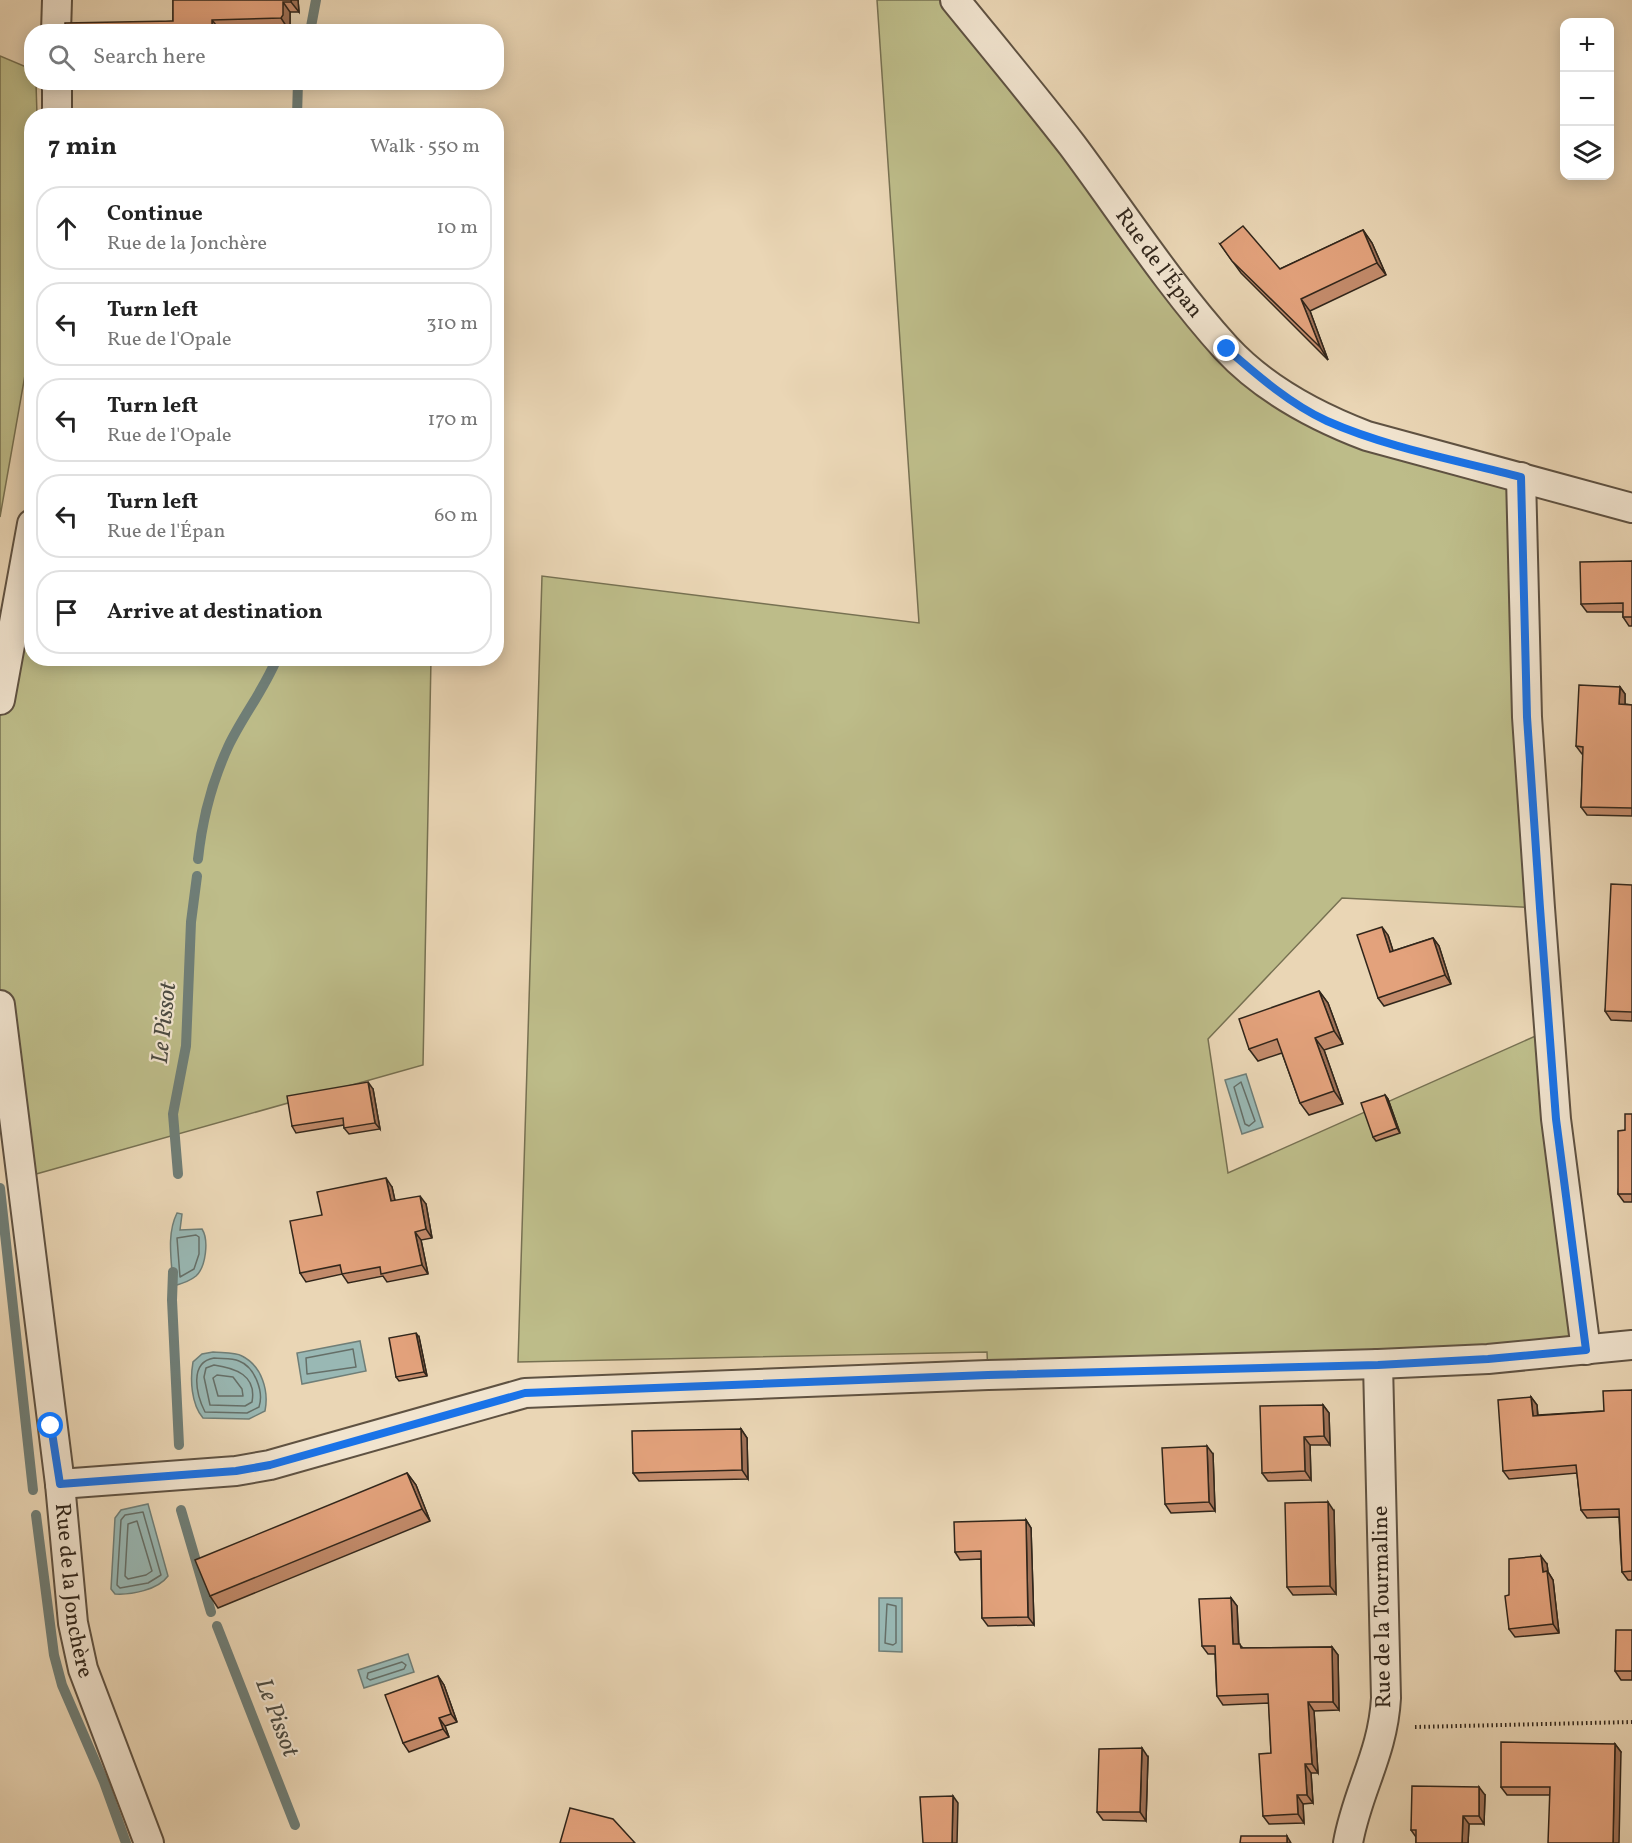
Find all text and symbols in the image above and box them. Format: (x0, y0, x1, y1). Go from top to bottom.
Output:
map controls (1560, 18, 1614, 180)
button: + (1560, 18, 1614, 72)
search box (24, 24, 504, 90)
icon: search (45, 41, 78, 74)
text: Search here (93, 42, 206, 73)
button: − (1560, 72, 1614, 126)
button: layers (1560, 126, 1614, 180)
text: 7 min (48, 129, 117, 165)
text: Walk · 550 m (370, 133, 480, 161)
text: Continue (107, 199, 203, 230)
street label: Rue de l'Épan (1107, 202, 1210, 325)
icon: ahead (50, 212, 83, 245)
text: 10 m (437, 214, 478, 242)
text: Rue de la Jonchère (107, 230, 267, 258)
text: Turn left (107, 295, 198, 326)
icon: left (50, 308, 83, 341)
text: 310 m (426, 310, 478, 338)
text: Rue de l'Opale (107, 326, 231, 354)
route end (1213, 335, 1239, 361)
text: Turn left (107, 391, 198, 422)
icon: left (50, 404, 83, 437)
text: 170 m (428, 406, 478, 434)
text: Rue de l'Opale (107, 422, 231, 450)
text: Turn left (107, 487, 198, 518)
icon: left (50, 500, 83, 533)
text: 60 m (434, 502, 478, 530)
text: Rue de l'Épan (107, 518, 225, 546)
icon: arrive (50, 596, 83, 629)
text: Arrive at destination (107, 597, 323, 628)
water label: Le Pissot (144, 979, 186, 1065)
route start (37, 1412, 63, 1438)
street label: Rue de la Jonchère (46, 1502, 101, 1683)
street label: Rue de la Tourmaline (1366, 1505, 1400, 1709)
water label: Le Pissot (245, 1674, 307, 1763)

